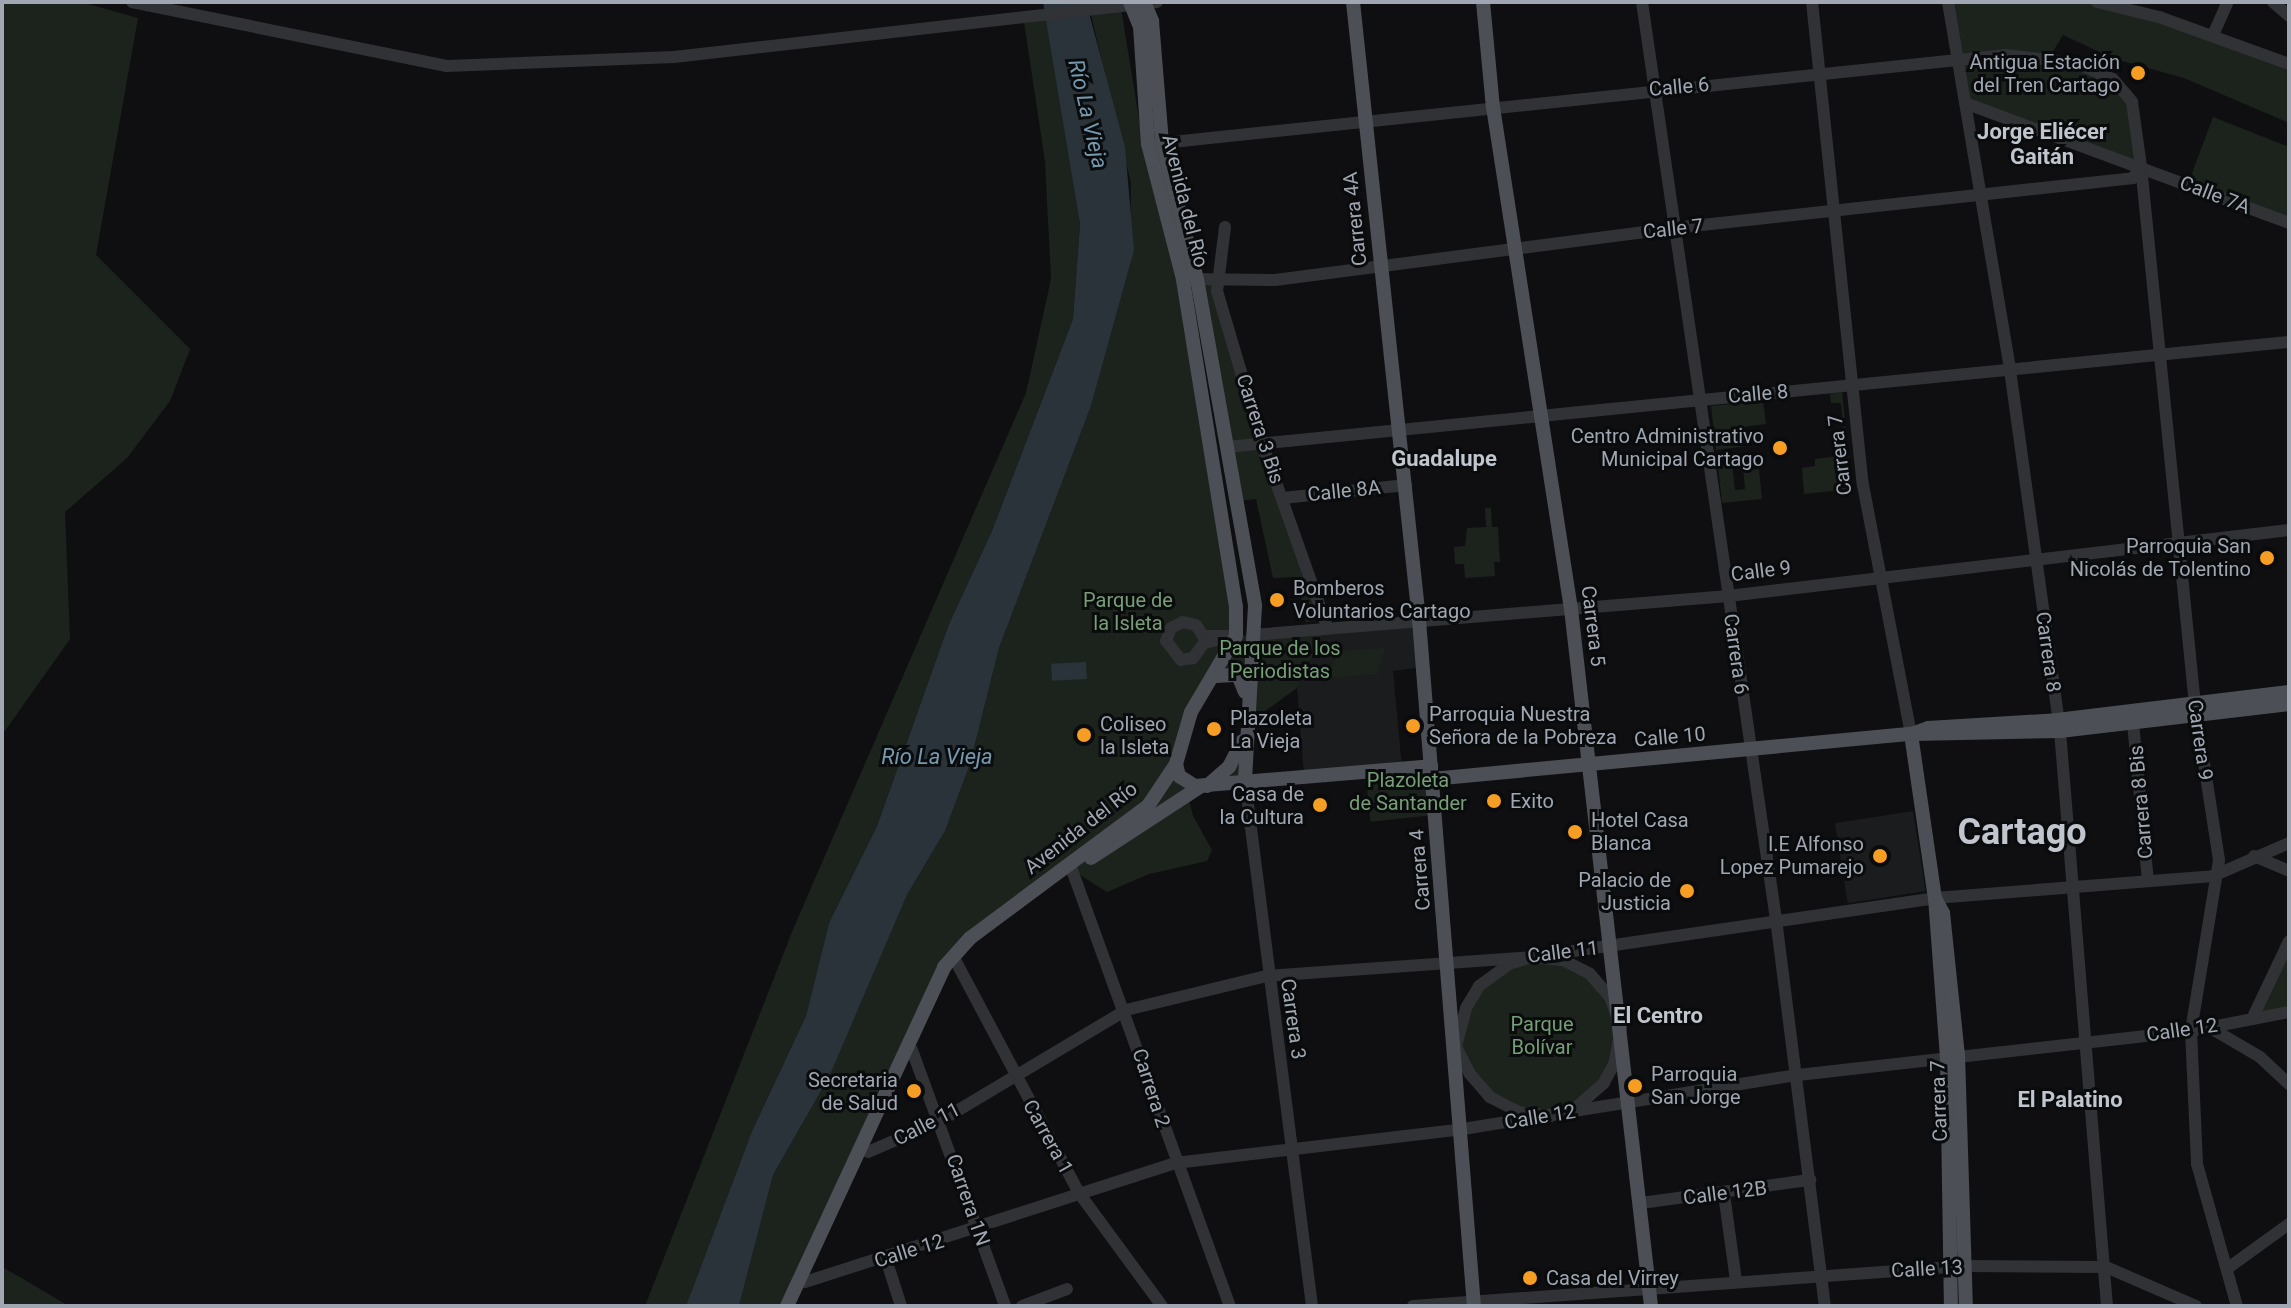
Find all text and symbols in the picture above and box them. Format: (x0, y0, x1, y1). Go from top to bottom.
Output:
place label: Antigua Estación del Tren Cartago (1970, 50, 2120, 97)
water label: Río La Vieja (1063, 57, 1113, 171)
marker: Antigua Estación del Tren Cartago (2127, 62, 2149, 84)
street label: Calle 6 (1648, 72, 1710, 102)
district label: Jorge Eliécer Gaitán (1977, 118, 2107, 170)
street label: Avenida del Río (1157, 132, 1213, 270)
street label: Carrera 4A (1338, 171, 1372, 267)
street label: Calle 7A (2176, 171, 2254, 219)
street label: Calle 7 (1642, 214, 1704, 244)
street label: Carrera 3 Bis (1231, 371, 1289, 487)
street label: Calle 8 (1727, 379, 1789, 409)
street label: Carrera 7 (1823, 413, 1857, 497)
place label: Centro Administrativo Municipal Cartago (1571, 424, 1764, 471)
marker: Centro Administrativo Municipal Cartago (1771, 439, 1789, 457)
district label: Guadalupe (1391, 446, 1497, 472)
street label: Calle 8A (1306, 475, 1382, 507)
place label: Parroquia San Nicolás de Tolentino (2069, 534, 2251, 581)
marker: Parroquia San Nicolás de Tolentino (2258, 549, 2276, 567)
street label: Calle 9 (1730, 555, 1792, 587)
place label: Bomberos Voluntarios Cartago (1293, 576, 1471, 623)
street label: Carrera 5 (1576, 584, 1610, 668)
park label: Parque de la Isleta (1083, 589, 1173, 636)
marker: Bomberos Voluntarios Cartago (1268, 591, 1286, 609)
street label: Carrera 8 (2030, 610, 2066, 694)
street label: Carrera 6 (1718, 612, 1754, 696)
park label: Parque de los Periodistas (1219, 637, 1341, 684)
street label: Carrera 9 (2182, 698, 2218, 782)
place label: Parroquia Nuestra Señora de la Pobreza (1429, 702, 1617, 749)
place label: Plazoleta La Vieja (1230, 706, 1312, 753)
place label: Coliseo la Isleta (1100, 712, 1169, 759)
marker: Parroquia Nuestra Señora de la Pobreza (1404, 717, 1422, 735)
marker: Plazoleta La Vieja (1205, 720, 1223, 738)
street label: Calle 10 (1633, 722, 1707, 752)
marker: Coliseo la Isleta (1075, 726, 1093, 744)
water label: Río La Vieja (881, 744, 993, 770)
street label: Carrera 8 Bis (2124, 744, 2158, 860)
park label: Plazoleta de Santander (1349, 769, 1467, 816)
street label: Avenida del Río (1020, 777, 1142, 879)
place label: Casa de la Cultura (1220, 782, 1304, 829)
place label: Exito (1510, 789, 1554, 813)
marker: Exito (1485, 792, 1503, 810)
marker: Casa de la Cultura (1311, 796, 1329, 814)
place label: Hotel Casa Blanca (1591, 808, 1689, 855)
district label: Cartago (1957, 811, 2087, 855)
marker: Hotel Casa Blanca (1566, 823, 1584, 841)
street label: Carrera 4 (1405, 828, 1435, 912)
place label: I.E Alfonso Lopez Pumarejo (1720, 832, 1864, 879)
marker: I.E Alfonso Lopez Pumarejo (1871, 847, 1889, 865)
place label: Palacio de Justicia (1578, 868, 1671, 915)
marker: Palacio de Justicia (1678, 882, 1696, 900)
street label: Calle 11 (1526, 936, 1600, 968)
street label: Carrera 3 (1275, 977, 1311, 1061)
district label: El Centro (1613, 1003, 1703, 1029)
park label: Parque Bolívar (1511, 1012, 1573, 1059)
street label: Calle 12 (2145, 1013, 2219, 1047)
street label: Carrera 2 (1127, 1046, 1175, 1130)
street label: Carrera 7 (1926, 1060, 1952, 1142)
place label: Parroquia San Jorge (1651, 1062, 1741, 1109)
place label: Secretaria de Salud (808, 1068, 898, 1115)
marker: Parroquia San Jorge (1626, 1077, 1644, 1095)
marker: Secretaria de Salud (905, 1082, 923, 1100)
district label: El Palatino (2017, 1087, 2123, 1113)
street label: Carrera 1 (1018, 1096, 1078, 1178)
street label: Calle 11 (890, 1097, 964, 1151)
street label: Calle 12 (1503, 1100, 1577, 1134)
street label: Carrera 1N (941, 1151, 995, 1249)
street label: Calle 12B (1682, 1176, 1768, 1210)
street label: Calle 12 (871, 1229, 947, 1273)
street label: Calle 13 (1891, 1255, 1963, 1283)
place label: Casa del Virrey (1546, 1266, 1679, 1290)
marker: Casa del Virrey (1521, 1269, 1539, 1287)

